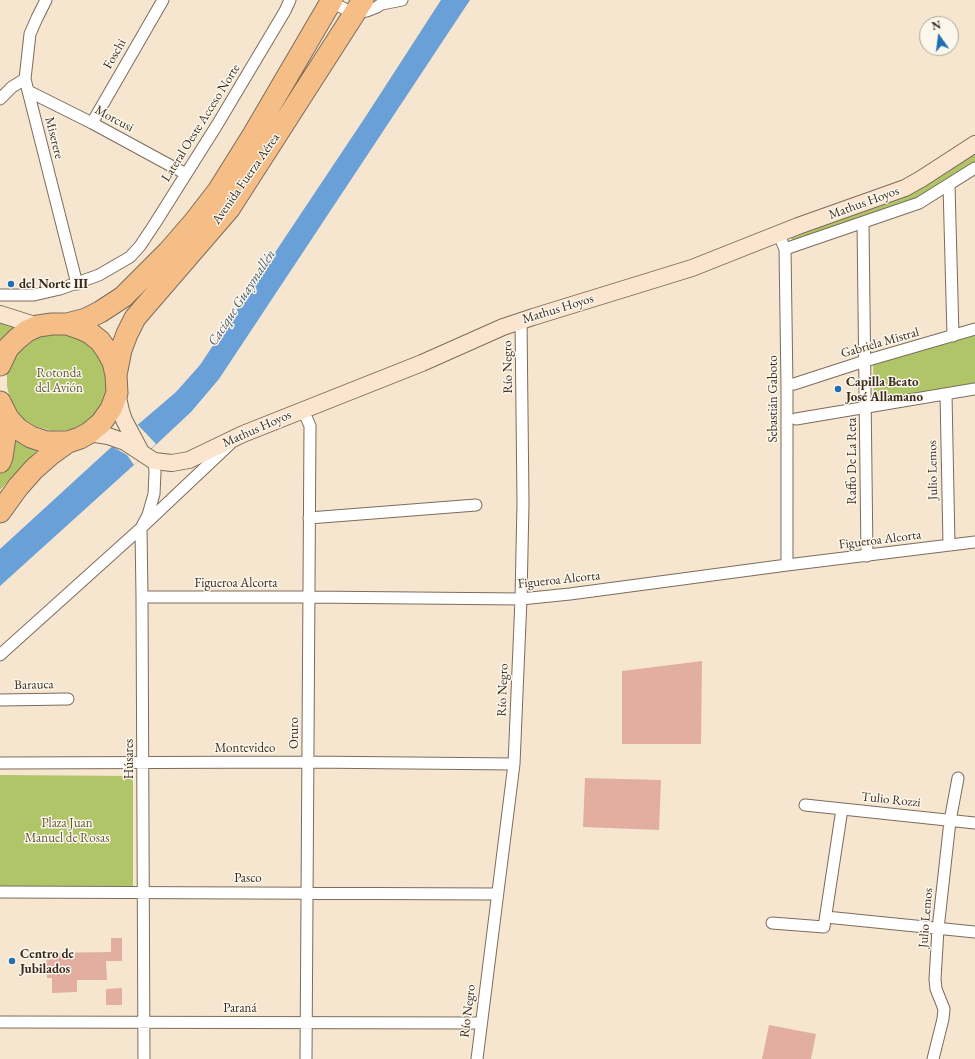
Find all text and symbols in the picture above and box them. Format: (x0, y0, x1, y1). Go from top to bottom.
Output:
north arrow (919, 16, 959, 56)
text: N (930, 17, 942, 33)
street label: Foschi (100, 36, 130, 72)
street label: Lateral Oeste Acceso Norte (158, 61, 244, 185)
street label: Morcusi (92, 102, 136, 136)
street label: Miserere (41, 115, 67, 161)
street label: Avenida Fuerza Aérea (209, 131, 283, 227)
street label: Mathus Hoyos (827, 183, 901, 223)
water label: Cacique Guaymallén (205, 247, 279, 349)
place label: del Norte III (19, 276, 88, 292)
marker: del Norte III (6, 279, 16, 289)
street label: Mathus Hoyos (520, 291, 596, 327)
street label: Gabriela Mistral (839, 324, 921, 362)
street label: Río Negro (500, 340, 516, 394)
street label: Sebastián Gaboto (765, 355, 781, 443)
park label: Rotonda del Avión (35, 365, 83, 396)
place label: Capilla Beato José Allamano (846, 374, 923, 405)
marker: Capilla Beato José Allamano (833, 384, 843, 394)
street label: Mathus Hoyos (220, 407, 294, 451)
street label: Raffo De La Reta (844, 417, 860, 505)
street label: Julio Lemos (925, 440, 941, 500)
street label: Figueroa Alcorta (838, 527, 922, 553)
street label: Figueroa Alcorta (517, 568, 601, 592)
street label: Figueroa Alcorta (195, 575, 277, 591)
street label: Río Negro (494, 663, 512, 717)
street label: Barauca (14, 677, 54, 693)
street label: Oruro (286, 717, 302, 749)
street label: Húsares (121, 739, 137, 779)
street label: Montevideo (215, 740, 275, 756)
street label: Tulio Rozzi (861, 789, 921, 811)
park label: Plaza Juan Manuel de Rosas (25, 815, 109, 846)
street label: Pasco (234, 870, 262, 886)
street label: Julio Lemos (916, 887, 936, 949)
place label: Centro de Jubilados (20, 946, 74, 977)
marker: Centro de Jubilados (7, 956, 17, 966)
street label: Río Negro (457, 984, 479, 1038)
street label: Paraná (223, 1000, 257, 1016)

